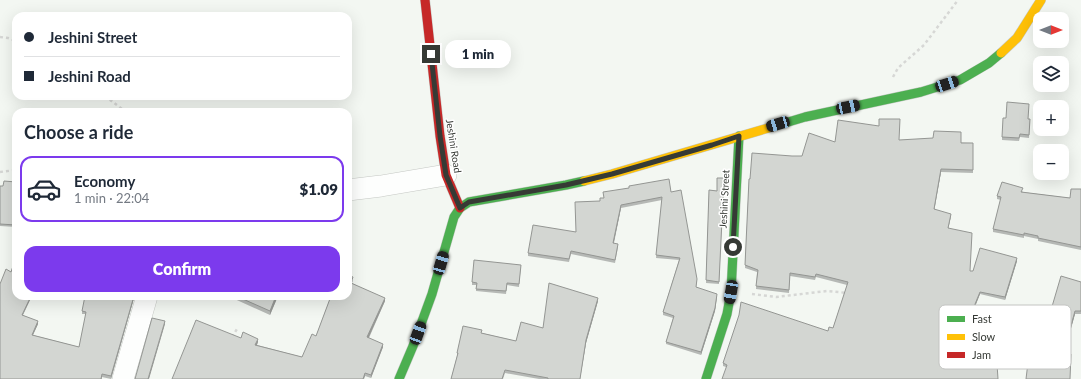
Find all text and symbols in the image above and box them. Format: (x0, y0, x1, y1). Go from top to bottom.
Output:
north arrow (1033, 12, 1069, 48)
map controls (1033, 12, 1069, 180)
text: Jeshini Street (48, 28, 137, 46)
callout: 1 min (445, 40, 511, 68)
route end (422, 45, 440, 63)
text: 1 min (462, 46, 494, 62)
button: layers (1033, 56, 1069, 92)
text: Jeshini Road (48, 67, 131, 85)
car (934, 75, 960, 93)
car (835, 99, 861, 115)
button: + (1033, 100, 1069, 136)
car (765, 115, 791, 133)
street label: Jeshini Road (444, 118, 464, 174)
text: Choose a ride (24, 121, 133, 143)
button: − (1033, 144, 1069, 180)
street label: Jeshini Street (716, 169, 732, 229)
icon: car (26, 171, 62, 207)
text: Economy (74, 172, 135, 190)
text: $1.09 (300, 180, 338, 198)
text: 1 min · 22:04 (74, 190, 149, 206)
route start (724, 238, 742, 256)
button: Confirm (24, 246, 340, 292)
car (432, 250, 450, 276)
car (723, 279, 739, 305)
legend (939, 305, 1071, 369)
text: Fast (972, 312, 992, 325)
car (408, 320, 428, 346)
text: Slow (972, 330, 996, 343)
text: Jam (972, 348, 991, 361)

